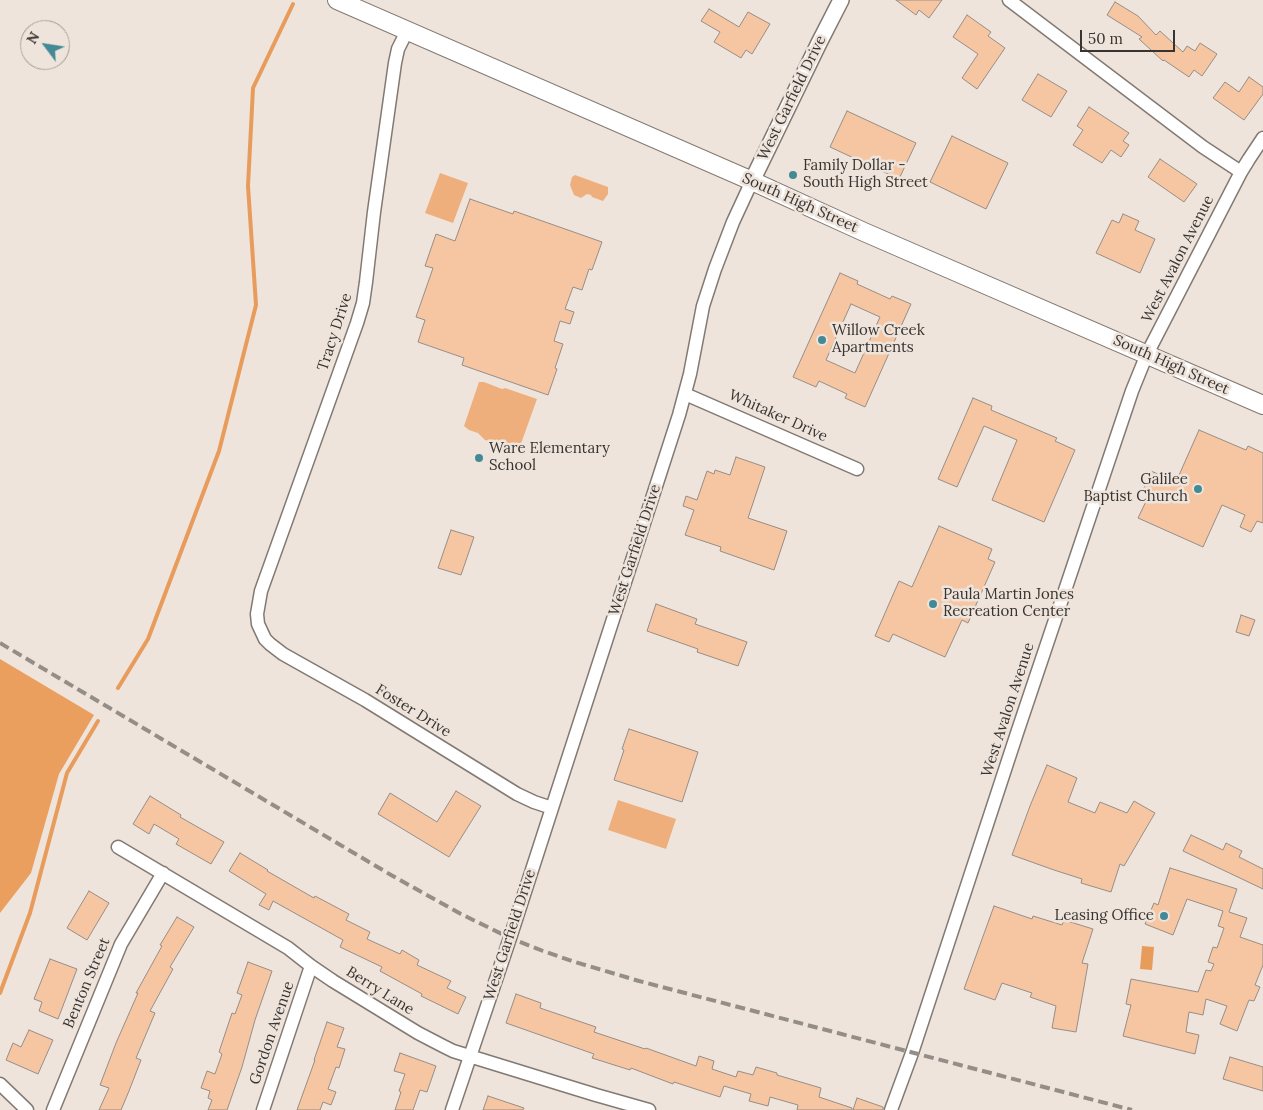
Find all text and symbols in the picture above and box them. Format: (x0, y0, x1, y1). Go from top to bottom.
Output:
north arrow (20, 20, 70, 70)
scale bar (1083, 20, 1178, 52)
text: N (22, 29, 43, 47)
text: 50 m (1088, 29, 1123, 48)
street label: West Garfield Drive (754, 33, 830, 163)
place label: Family Dollar - South High Street (803, 157, 928, 192)
street label: South High Street (739, 169, 861, 237)
marker: Family Dollar - South High Street (787, 169, 799, 181)
street label: West Avalon Avenue (1138, 192, 1218, 326)
street label: Tracy Drive (314, 291, 356, 373)
place label: Willow Creek Apartments (832, 322, 925, 357)
street label: South High Street (1110, 331, 1232, 399)
marker: Willow Creek Apartments (816, 334, 828, 346)
street label: Whitaker Drive (726, 386, 830, 446)
place label: Ware Elementary School (489, 440, 610, 475)
marker: Ware Elementary School (473, 452, 485, 464)
place label: Galilee Baptist Church (1083, 471, 1188, 506)
street label: West Garfield Drive (605, 482, 665, 618)
marker: Galilee Baptist Church (1192, 483, 1204, 495)
place label: Paula Martin Jones Recreation Center (943, 586, 1074, 621)
marker: Paula Martin Jones Recreation Center (927, 598, 939, 610)
street label: West Avalon Avenue (978, 641, 1038, 779)
street label: Foster Drive (372, 681, 454, 741)
street label: West Garfield Drive (480, 867, 540, 1003)
place label: Leasing Office (1054, 907, 1154, 925)
marker: Leasing Office (1158, 910, 1170, 922)
street label: Benton Street (60, 935, 114, 1031)
street label: Berry Lane (343, 963, 417, 1019)
street label: Gordon Avenue (246, 979, 298, 1087)

